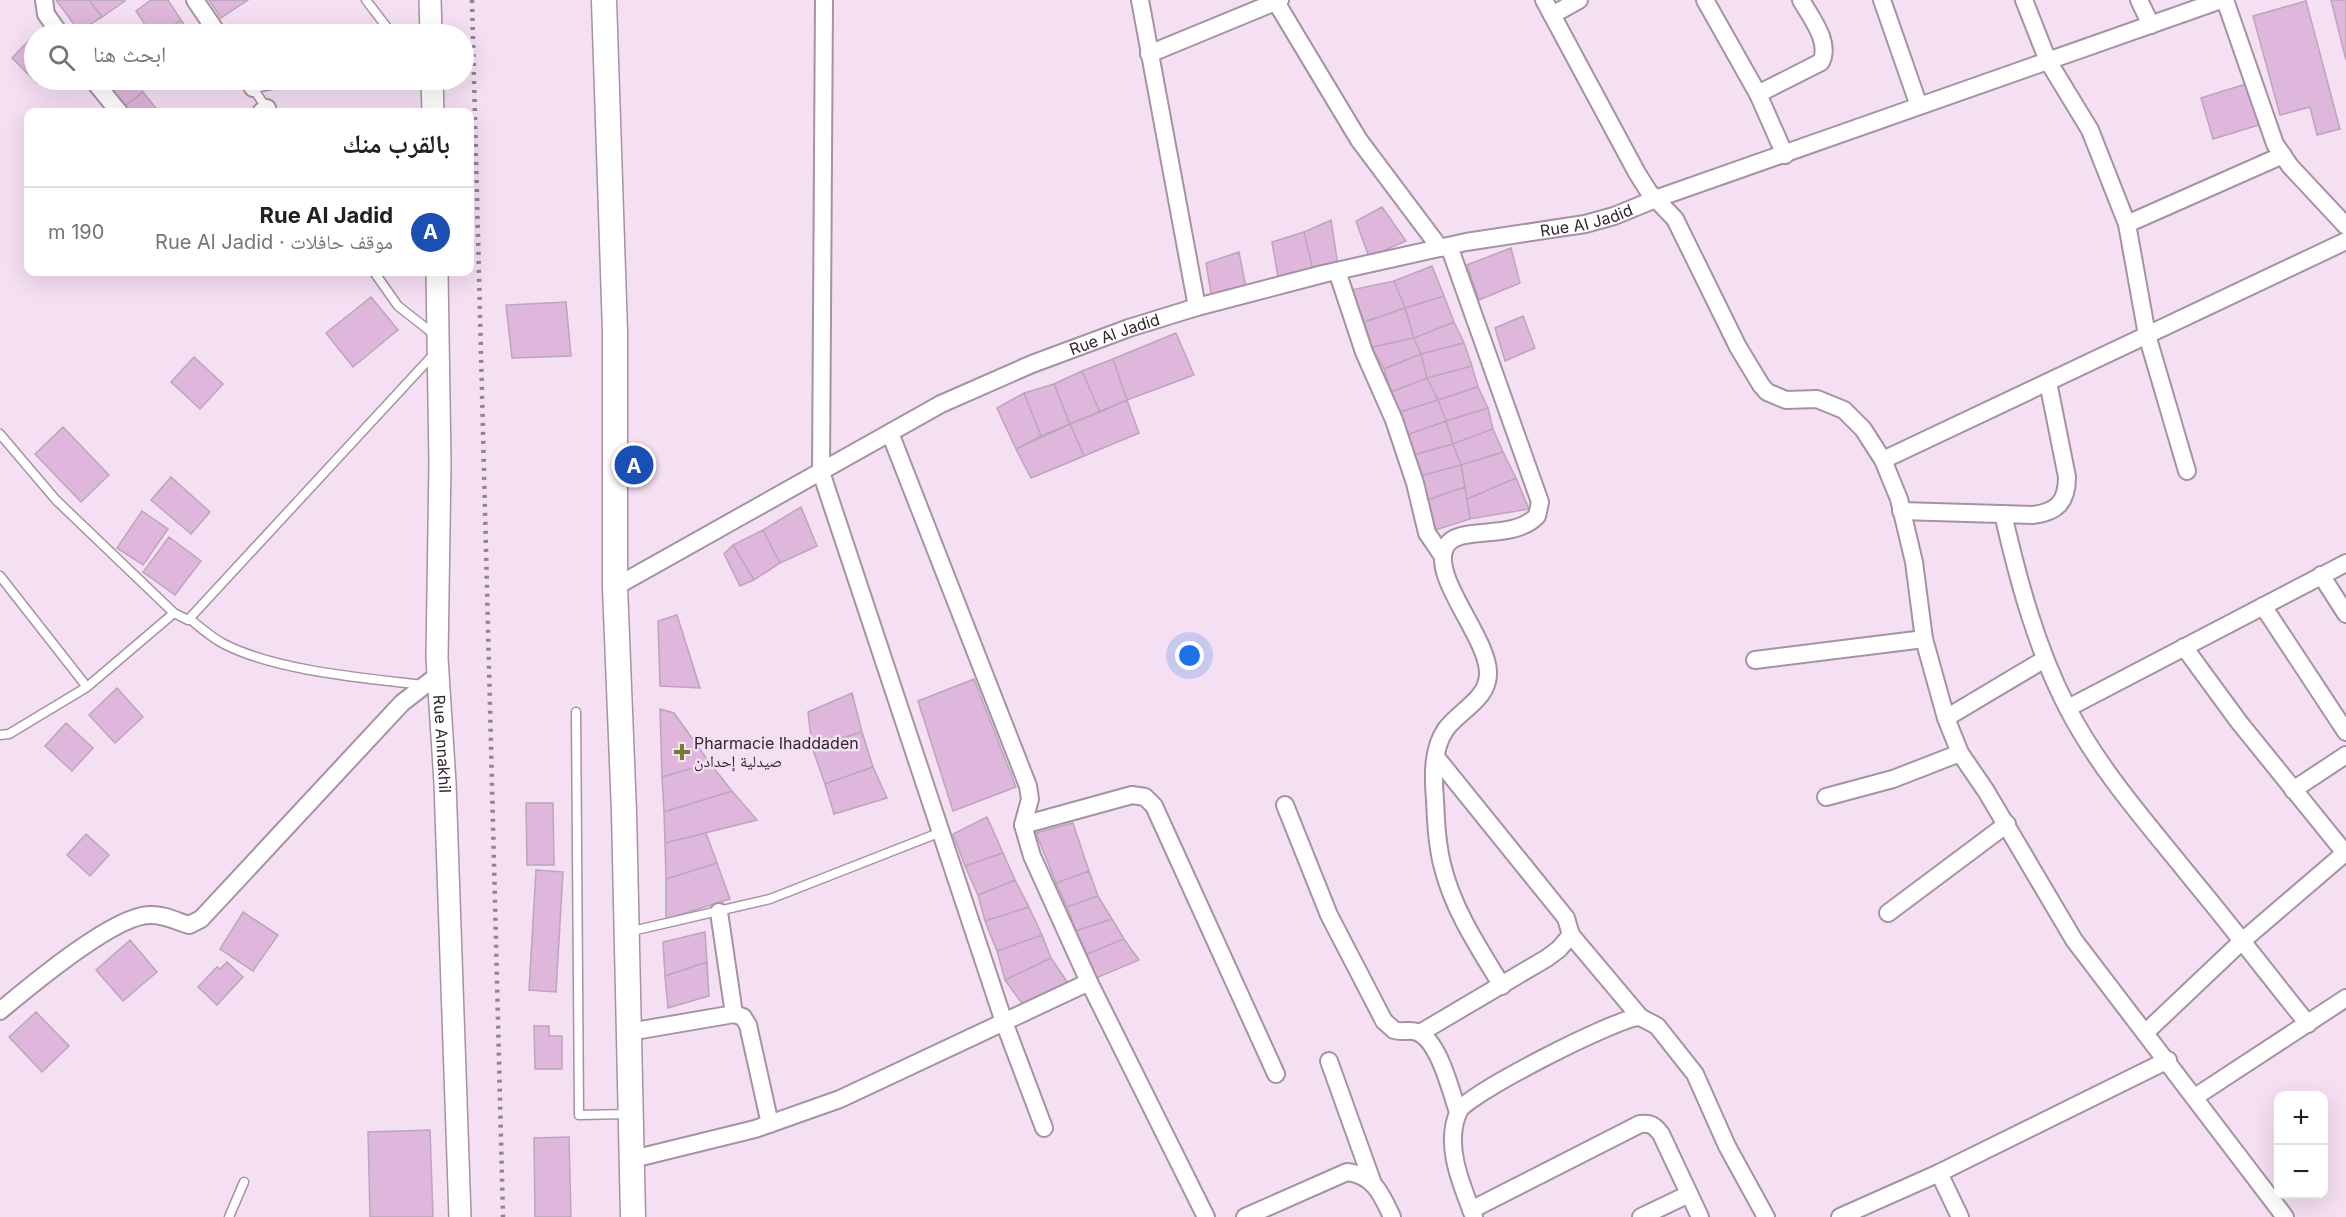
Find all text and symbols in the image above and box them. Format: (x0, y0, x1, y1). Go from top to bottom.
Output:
search box (24, 24, 474, 90)
icon: search (45, 41, 78, 74)
text: ابحث هنا (93, 41, 166, 67)
text: بالقرب منك (342, 128, 450, 159)
street label: Rue Al Jadid (1539, 199, 1636, 241)
text: Rue Al Jadid (260, 202, 393, 228)
text: 190 m (48, 220, 104, 244)
text: A (423, 220, 438, 244)
text: موقف حافلات · Rue Al Jadid (155, 230, 393, 254)
street label: Rue Al Jadid (1066, 309, 1162, 359)
pin: A (614, 442, 654, 488)
your location (1175, 641, 1204, 670)
street label: Rue Annakhil (429, 694, 455, 793)
place label: Pharmacie Ihaddaden صيدلية إحدادن (694, 733, 859, 772)
marker: Pharmacie Ihaddaden صيدلية إحدادن (675, 745, 689, 759)
map controls (2274, 1091, 2328, 1199)
button: + (2274, 1091, 2328, 1145)
button: − (2274, 1145, 2328, 1199)

